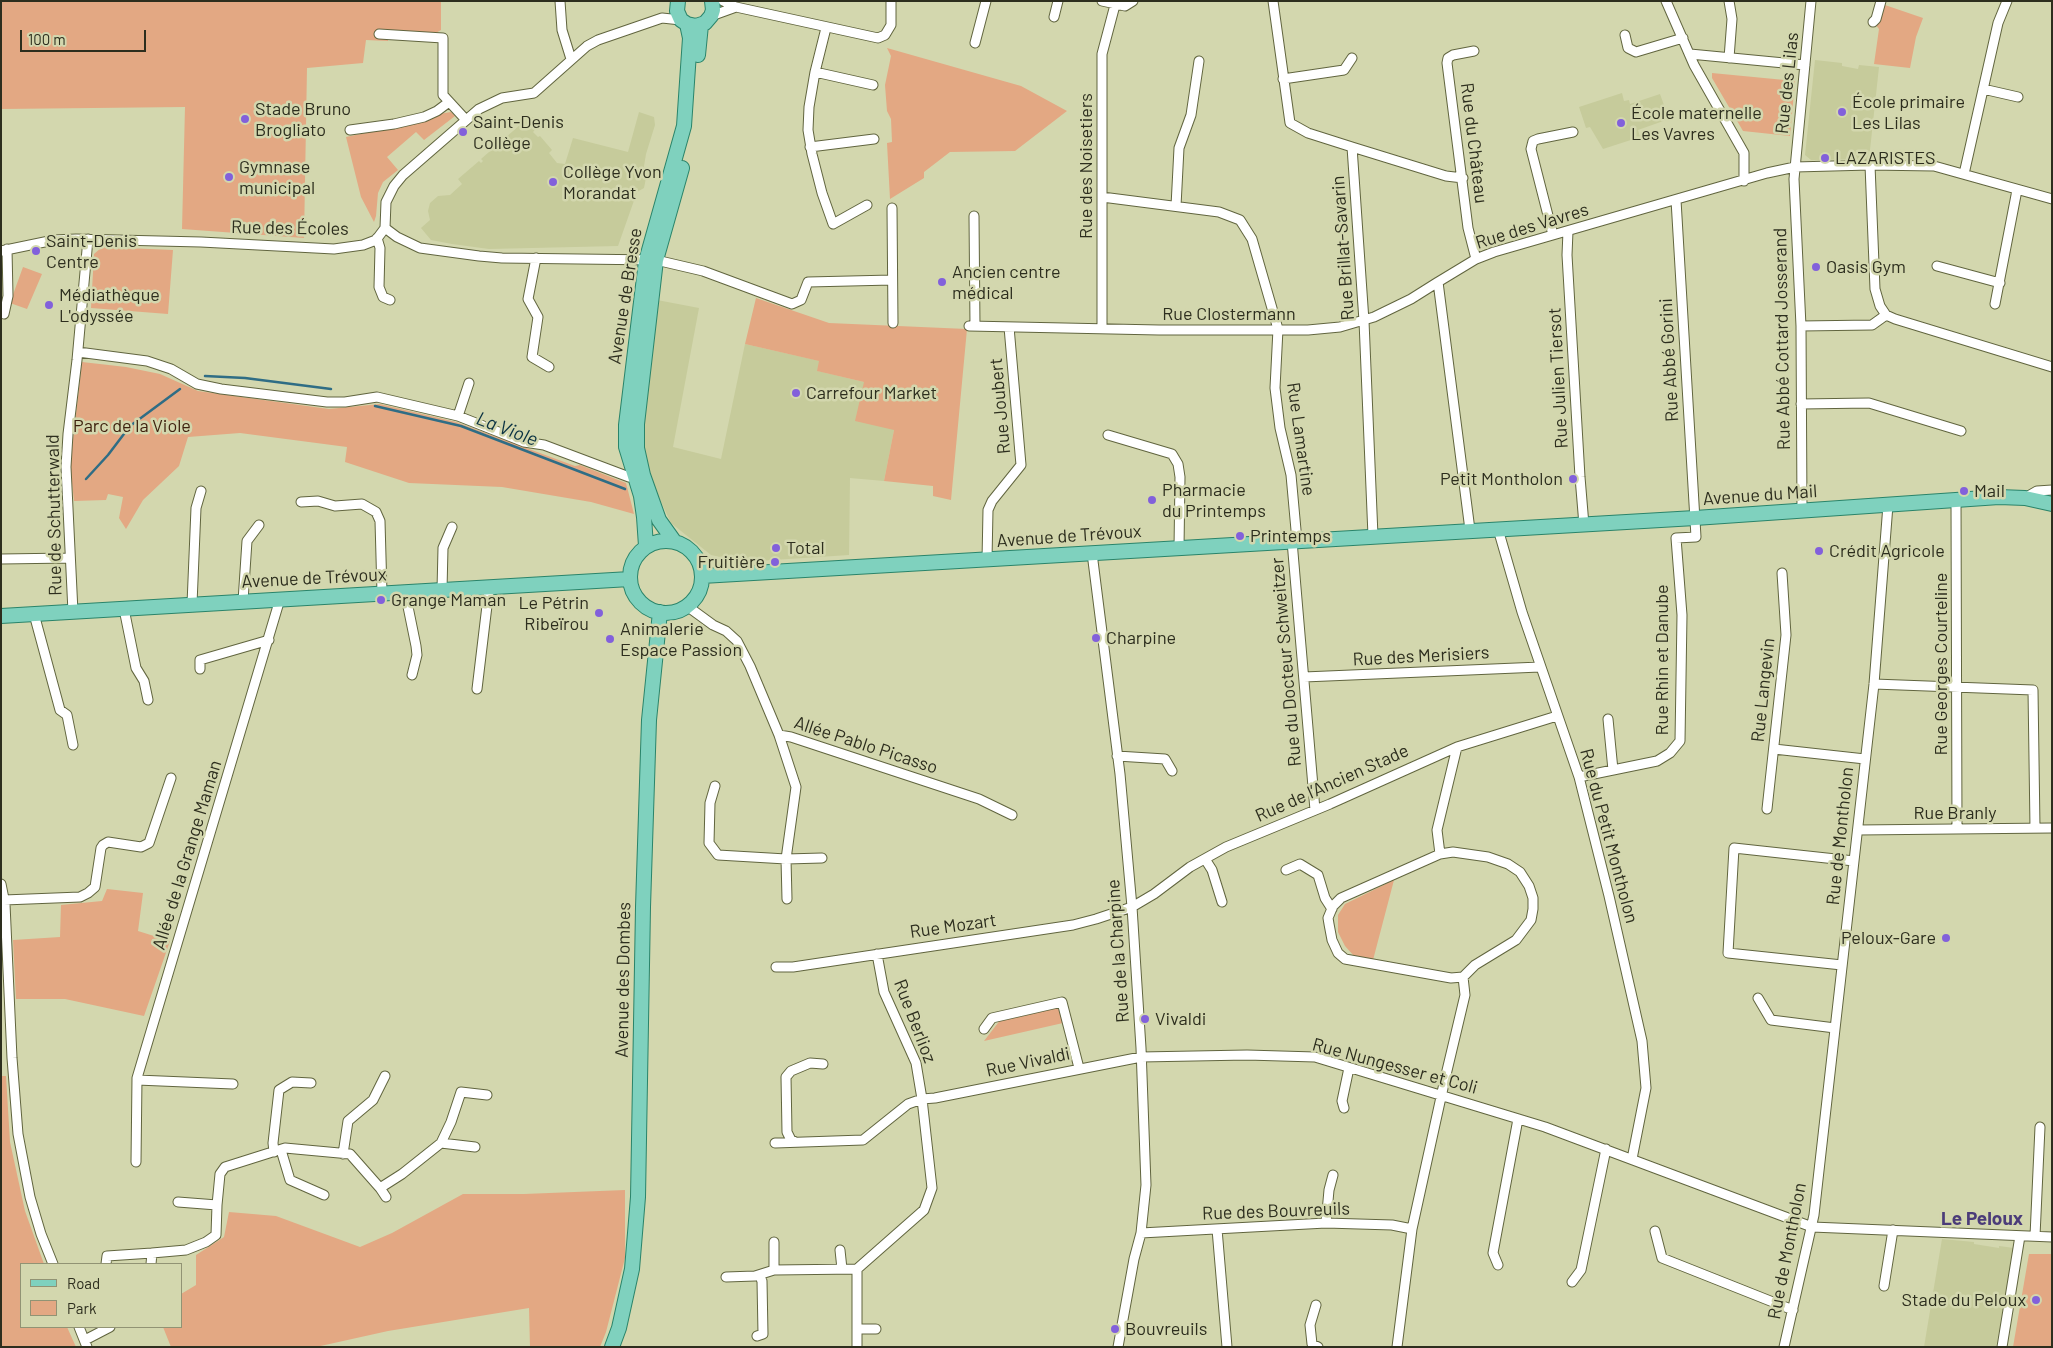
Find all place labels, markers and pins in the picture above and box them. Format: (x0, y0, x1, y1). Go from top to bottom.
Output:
place label: École primaire Les Lilas (1852, 91, 1965, 134)
place label: Stade Bruno Brogliato (255, 98, 351, 140)
place label: École maternelle Les Vavres (1631, 102, 1762, 144)
marker: École primaire Les Lilas (1836, 106, 1848, 118)
place label: Saint-Denis Collège (473, 111, 564, 154)
marker: Stade Bruno Brogliato (239, 113, 251, 125)
marker: École maternelle Les Vavres (1615, 117, 1627, 129)
marker: Saint-Denis Collège (457, 126, 469, 138)
place label: LAZARISTES (1835, 147, 1936, 169)
marker: LAZARISTES (1819, 152, 1831, 164)
place label: Gymnase municipal (239, 156, 315, 198)
place label: Collège Yvon Morandat (563, 161, 662, 203)
marker: Gymnase municipal (223, 171, 235, 183)
marker: Collège Yvon Morandat (547, 176, 559, 188)
place label: Saint-Denis Centre (46, 230, 137, 272)
marker: Saint-Denis Centre (30, 245, 42, 257)
place label: Oasis Gym (1826, 256, 1906, 278)
place label: Ancien centre médical (952, 261, 1061, 304)
marker: Oasis Gym (1810, 261, 1822, 273)
marker: Ancien centre médical (936, 276, 948, 288)
place label: Médiathèque L'odyssée (59, 284, 160, 326)
marker: Médiathèque L'odyssée (43, 299, 55, 311)
place label: Carrefour Market (806, 382, 937, 404)
marker: Carrefour Market (790, 387, 802, 399)
place label: Petit Montholon (1440, 468, 1563, 490)
marker: Petit Montholon (1567, 473, 1579, 485)
place label: Pharmacie du Printemps (1162, 479, 1266, 522)
place label: Mail (1974, 480, 2005, 502)
marker: Mail (1958, 485, 1970, 497)
marker: Pharmacie du Printemps (1146, 494, 1158, 506)
place label: Printemps (1250, 525, 1331, 547)
marker: Printemps (1234, 530, 1246, 542)
place label: Total (786, 537, 825, 559)
place label: Crédit Agricole (1829, 540, 1945, 562)
marker: Total (770, 542, 782, 554)
marker: Crédit Agricole (1813, 545, 1825, 557)
place label: Fruitière (697, 551, 765, 573)
marker: Fruitière (769, 556, 781, 568)
place label: Grange Maman (391, 589, 506, 611)
place label: Le Pétrin Ribeïrou (518, 592, 589, 634)
marker: Grange Maman (375, 594, 387, 606)
marker: Le Pétrin Ribeïrou (593, 607, 605, 619)
place label: Animalerie Espace Passion (620, 618, 742, 660)
place label: Charpine (1106, 627, 1176, 649)
marker: Charpine (1090, 632, 1102, 644)
marker: Animalerie Espace Passion (604, 633, 616, 645)
place label: Peloux-Gare (1841, 927, 1936, 949)
marker: Peloux-Gare (1940, 932, 1952, 944)
place label: Vivaldi (1155, 1008, 1206, 1030)
marker: Vivaldi (1139, 1013, 1151, 1025)
place label: Stade du Peloux (1902, 1289, 2026, 1311)
marker: Stade du Peloux (2030, 1294, 2042, 1306)
place label: Bouvreuils (1125, 1318, 1207, 1340)
marker: Bouvreuils (1109, 1323, 1121, 1335)

